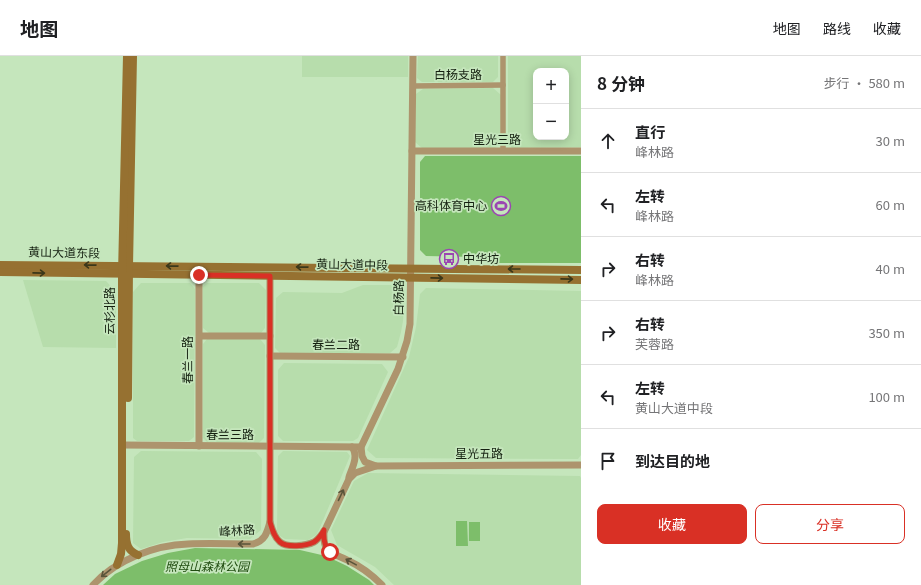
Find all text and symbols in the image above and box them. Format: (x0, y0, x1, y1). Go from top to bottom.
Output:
text: 地图 (20, 14, 58, 41)
text: 地图 (773, 18, 801, 38)
text: 路线 (823, 18, 851, 38)
text: 收藏 (873, 18, 901, 38)
street label: 白杨支路 (434, 65, 482, 82)
map controls (533, 68, 569, 140)
button: + (533, 68, 569, 104)
text: 8 分钟 (597, 70, 645, 95)
text: 步行 · 580 m (824, 73, 905, 92)
button: − (533, 104, 569, 140)
text: 直行 (635, 121, 665, 142)
street label: 星光三路 (473, 130, 521, 147)
icon: ahead (597, 130, 619, 152)
text: 30 m (876, 131, 905, 150)
text: 峰林路 (635, 142, 674, 161)
text: 左转 (635, 185, 665, 206)
icon: left (597, 194, 619, 216)
sports icon: 高科体育中心 (490, 195, 512, 217)
text: 60 m (876, 195, 905, 214)
place label: 高科体育中心 (415, 196, 487, 213)
text: 峰林路 (635, 206, 674, 225)
street label: 黄山大道东段 (28, 242, 100, 261)
bus stop icon: 中华坊 (438, 248, 460, 270)
place label: 中华坊 (463, 249, 499, 266)
text: 右转 (635, 249, 665, 270)
street label: 黄山大道中段 (316, 254, 388, 273)
icon: right (597, 258, 619, 280)
text: 40 m (876, 259, 905, 278)
one-way arrow (84, 261, 97, 269)
one-way arrow (166, 262, 179, 270)
one-way arrow (296, 263, 309, 271)
one-way arrow (508, 265, 521, 273)
route end (190, 266, 208, 284)
one-way arrow (32, 269, 45, 277)
text: 峰林路 (635, 270, 674, 289)
one-way arrow (430, 274, 443, 282)
one-way arrow (560, 276, 573, 283)
street label: 白杨路 (389, 280, 406, 316)
street label: 云杉北路 (100, 287, 117, 335)
text: 右转 (635, 313, 665, 334)
icon: right (597, 322, 619, 344)
text: 350 m (868, 323, 905, 342)
text: 芙蓉路 (635, 334, 674, 353)
street label: 春兰二路 (312, 335, 360, 352)
street label: 春兰一路 (178, 336, 195, 384)
text: 左转 (635, 377, 665, 398)
icon: left (597, 386, 619, 408)
text: 100 m (868, 387, 905, 406)
text: 黄山大道中段 (635, 398, 713, 417)
street label: 春兰三路 (206, 425, 254, 442)
street label: 星光五路 (455, 444, 503, 461)
icon: arrive (597, 450, 619, 472)
text: 到达目的地 (635, 450, 710, 471)
one-way arrow (338, 489, 345, 501)
button: 收藏 (597, 504, 747, 544)
button: 分享 (755, 504, 905, 544)
street label: 峰林路 (218, 520, 255, 539)
one-way arrow (238, 540, 251, 548)
route start (321, 543, 339, 561)
park label: 照母山森林公园 (165, 557, 251, 574)
one-way arrow (345, 557, 357, 565)
one-way arrow (101, 569, 112, 578)

